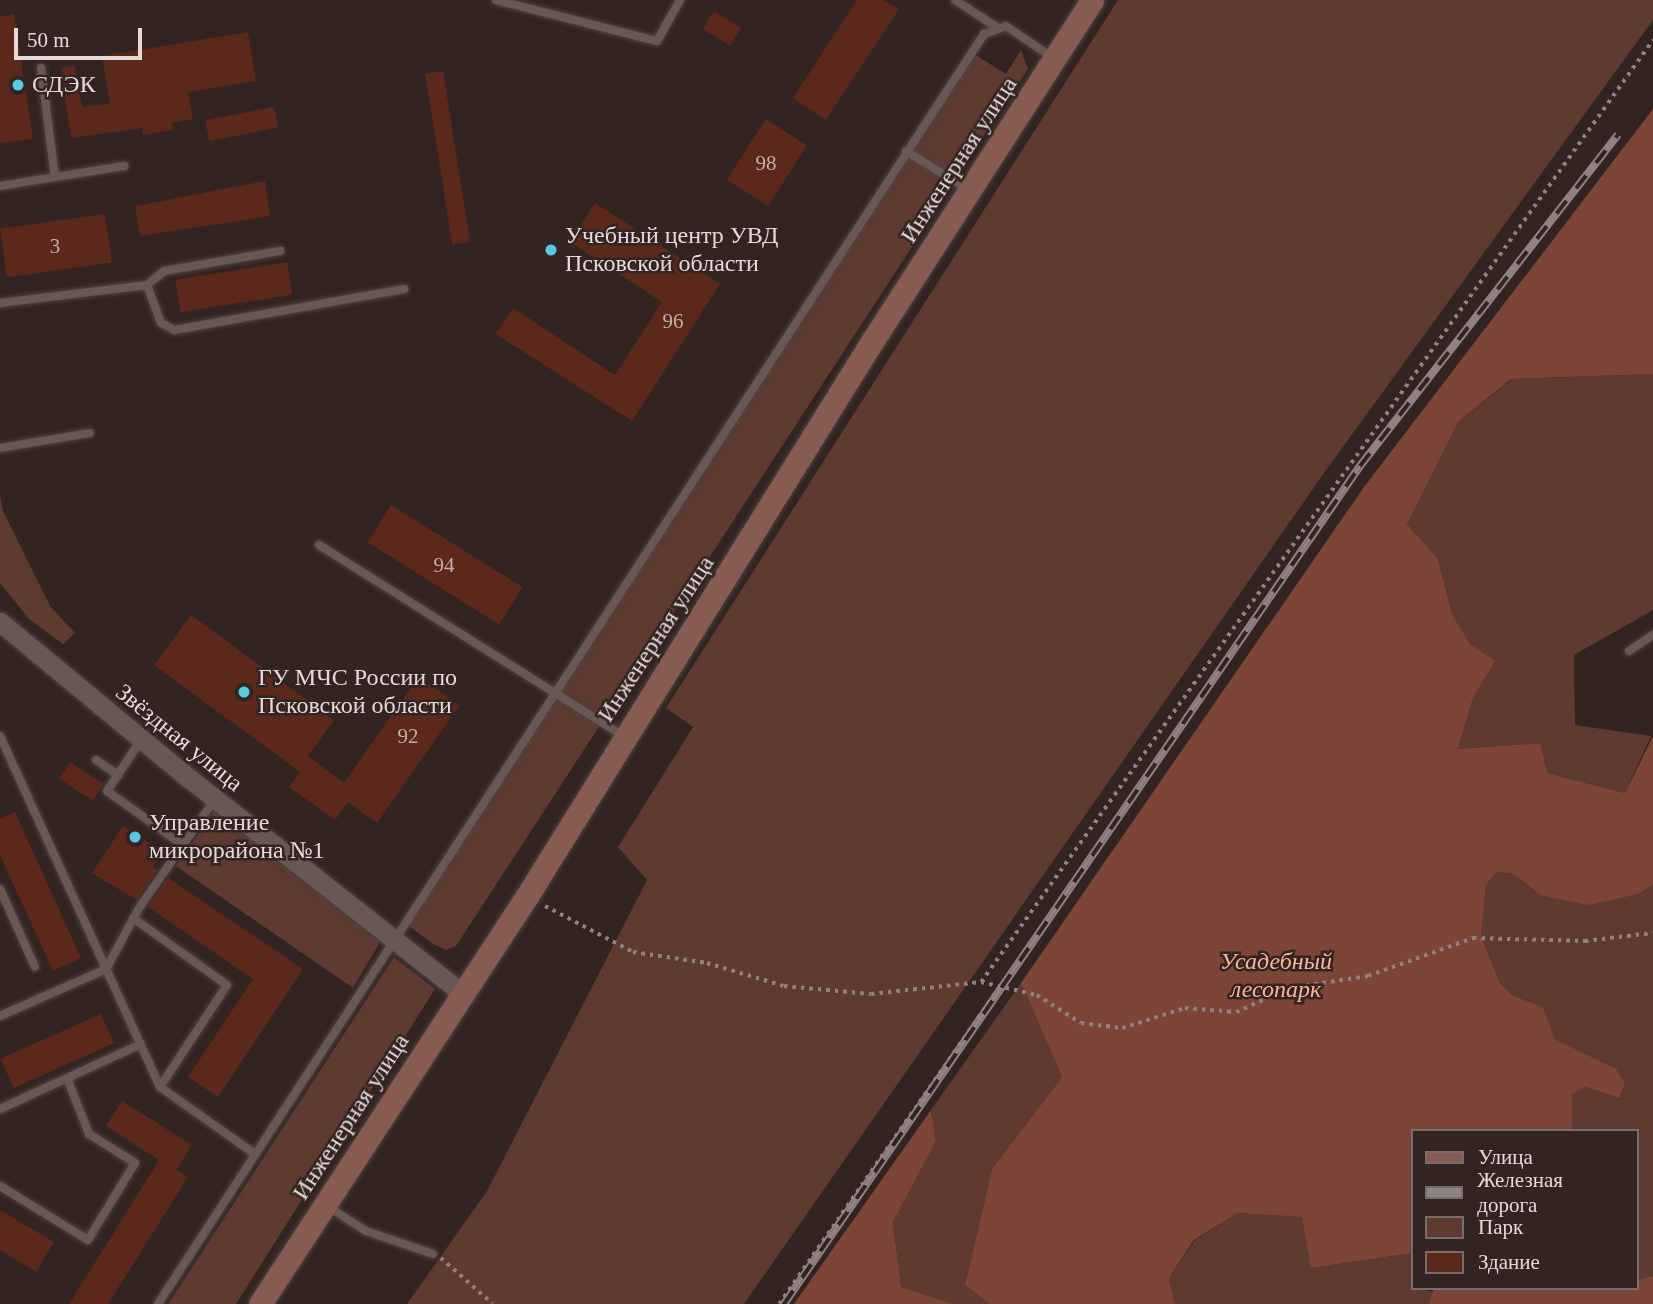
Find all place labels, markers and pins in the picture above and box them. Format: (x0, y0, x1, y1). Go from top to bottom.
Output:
place label: СДЭК (32, 71, 96, 99)
marker: СДЭК (10, 77, 26, 93)
place label: Учебный центр УВД Псковской области (565, 222, 778, 278)
marker: Учебный центр УВД Псковской области (543, 242, 559, 258)
place label: ГУ МЧС России по Псковской области (258, 664, 457, 720)
marker: ГУ МЧС России по Псковской области (236, 684, 252, 700)
place label: Управление микрорайона №1 (149, 809, 325, 865)
marker: Управление микрорайона №1 (127, 829, 143, 845)

